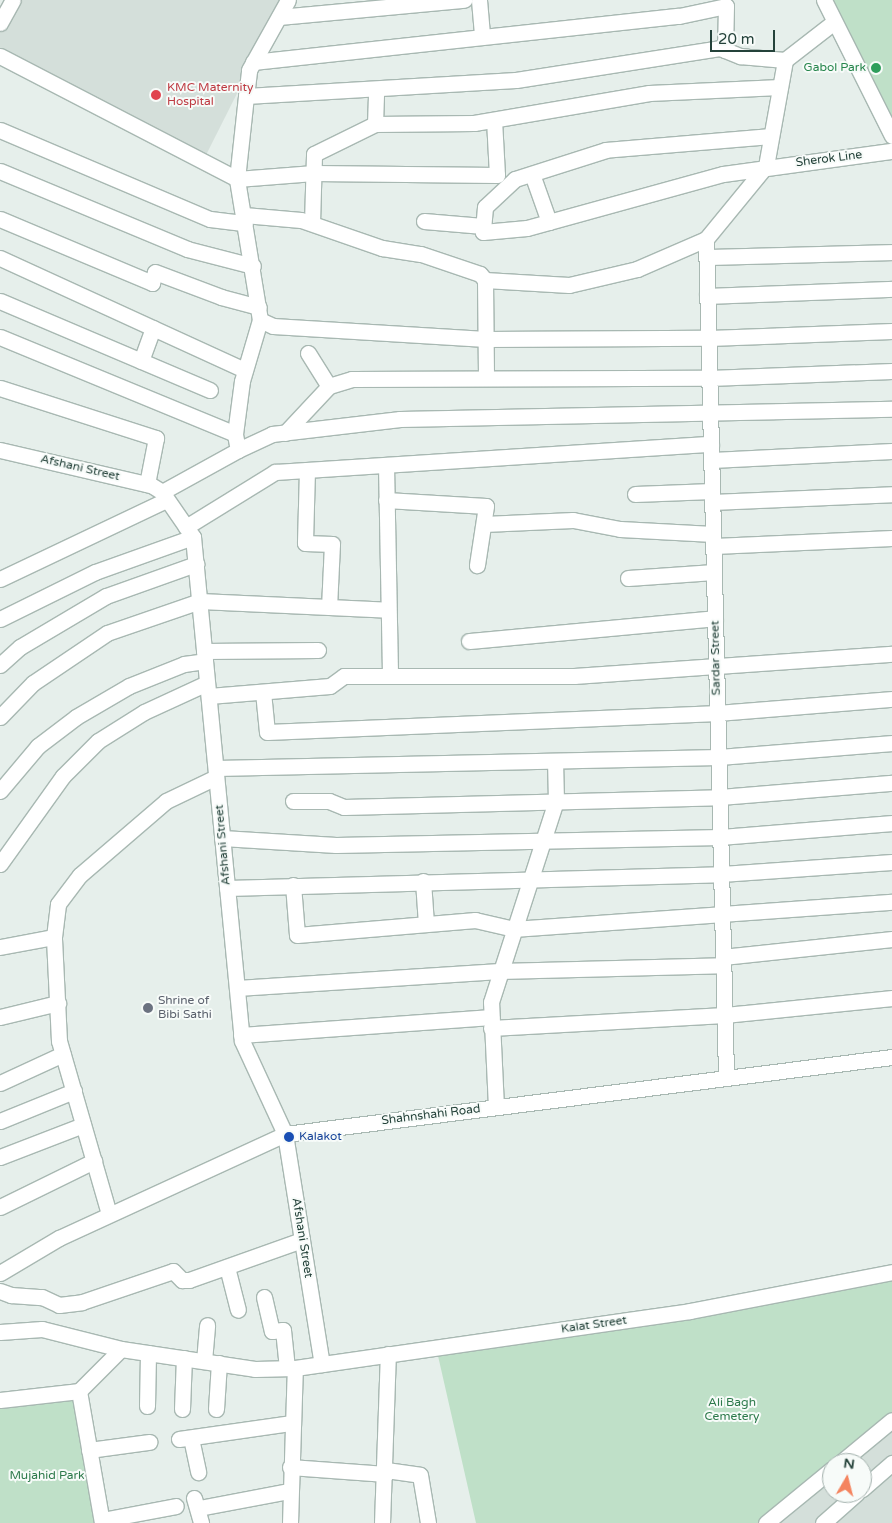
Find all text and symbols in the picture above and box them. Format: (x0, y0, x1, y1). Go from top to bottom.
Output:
scale bar (712, 20, 777, 52)
text: 20 m (718, 30, 755, 48)
place label: Gabol Park (804, 61, 866, 75)
marker: Gabol Park (870, 62, 882, 74)
place label: KMC Maternity Hospital (167, 81, 253, 109)
marker: KMC Maternity Hospital (149, 88, 163, 102)
street label: Sherok Line (795, 148, 863, 170)
street label: Afshani Street (39, 452, 121, 484)
street label: Sardar Street (708, 620, 724, 696)
street label: Afshani Street (212, 804, 234, 886)
place label: Shrine of Bibi Sathi (158, 994, 212, 1022)
marker: Shrine of Bibi Sathi (142, 1002, 154, 1014)
street label: Shahnshahi Road (381, 1102, 481, 1128)
place label: Kalakot (299, 1130, 342, 1144)
marker: Kalakot (283, 1131, 295, 1143)
street label: Afshani Street (289, 1197, 315, 1279)
street label: Kalat Street (560, 1313, 628, 1337)
park label: Ali Bagh Cemetery (704, 1396, 760, 1424)
north arrow (822, 1453, 872, 1503)
text: N (842, 1454, 856, 1473)
park label: Mujahid Park (9, 1469, 85, 1483)

